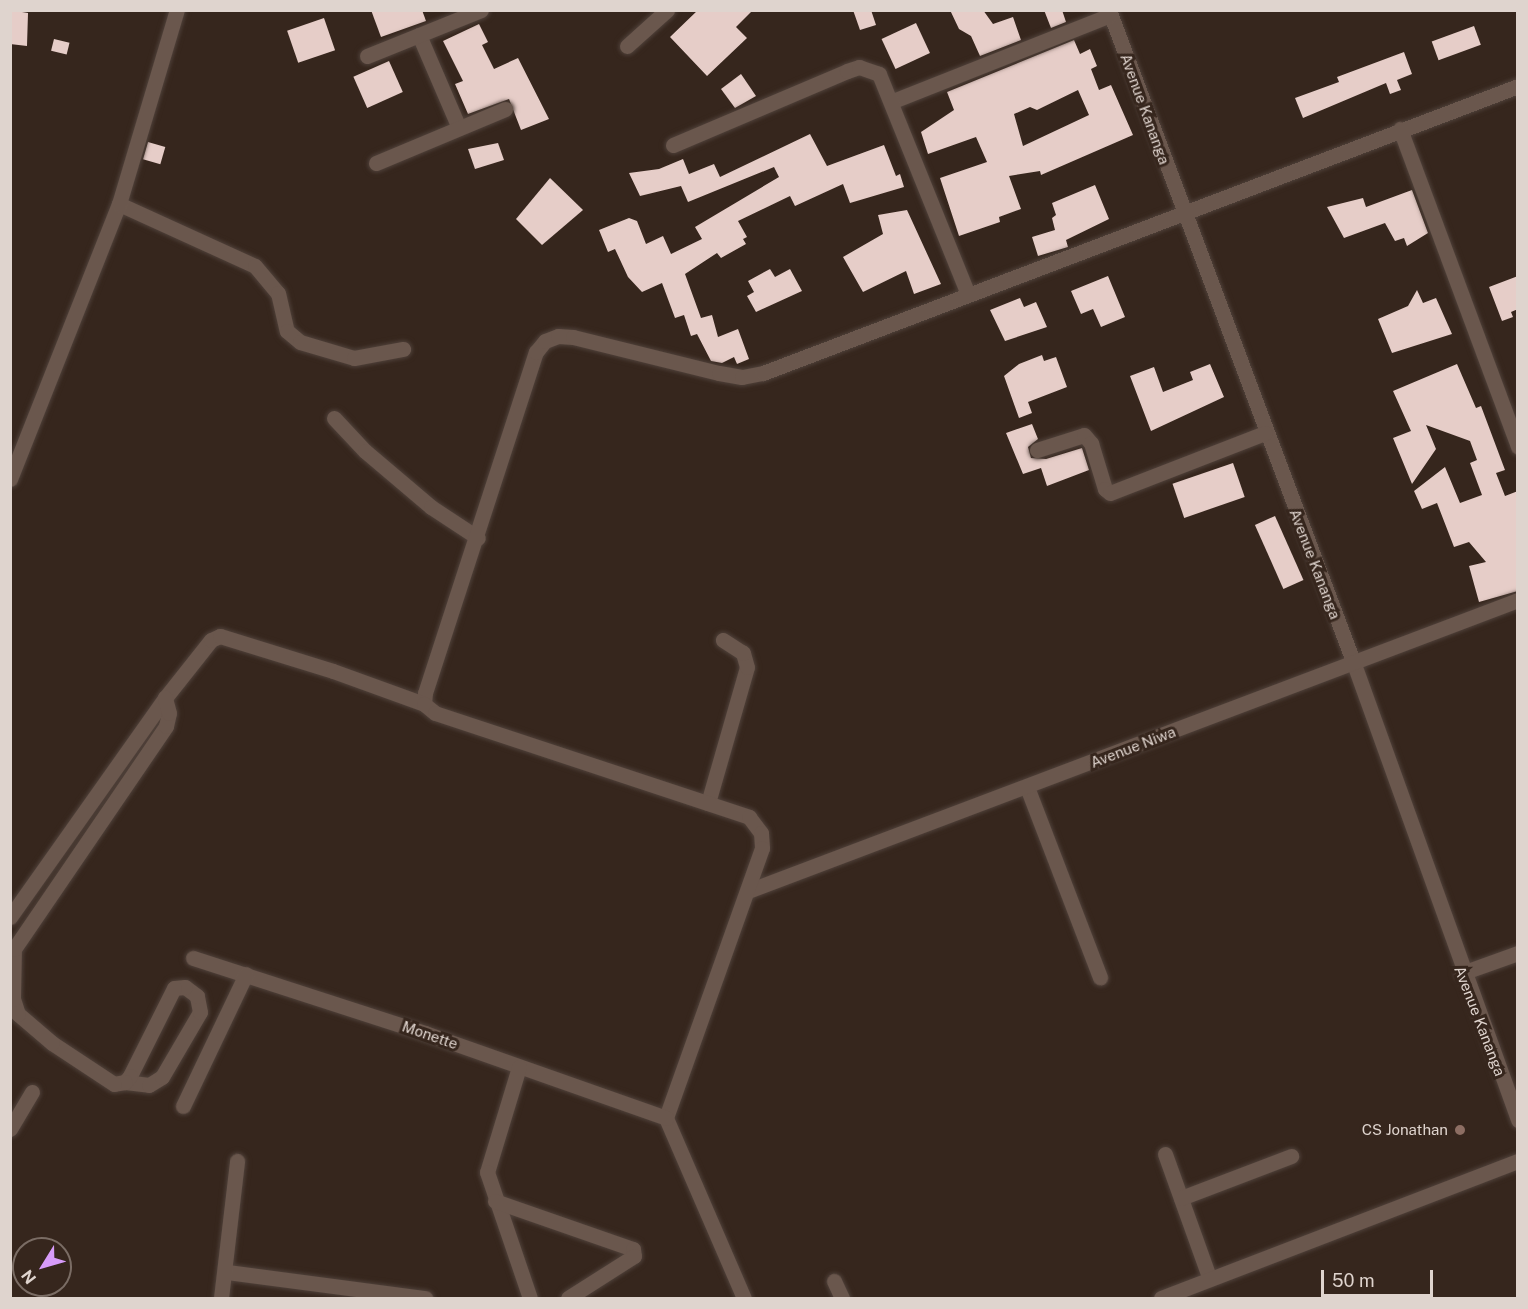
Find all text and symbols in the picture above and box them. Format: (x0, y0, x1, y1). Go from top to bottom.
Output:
street label: Avenue Kananga (1117, 51, 1173, 167)
street label: Avenue Kananga (1286, 506, 1344, 622)
street label: Avenue Niwa (1088, 722, 1178, 772)
street label: Avenue Kananga (1451, 963, 1509, 1079)
street label: Monette (400, 1017, 460, 1053)
place label: CS Jonathan (1362, 1121, 1448, 1139)
marker: CS Jonathan (1453, 1123, 1467, 1137)
north arrow (12, 1237, 72, 1297)
scale bar (1324, 1258, 1436, 1296)
text: N (17, 1266, 40, 1288)
text: 50 m (1332, 1270, 1375, 1291)

